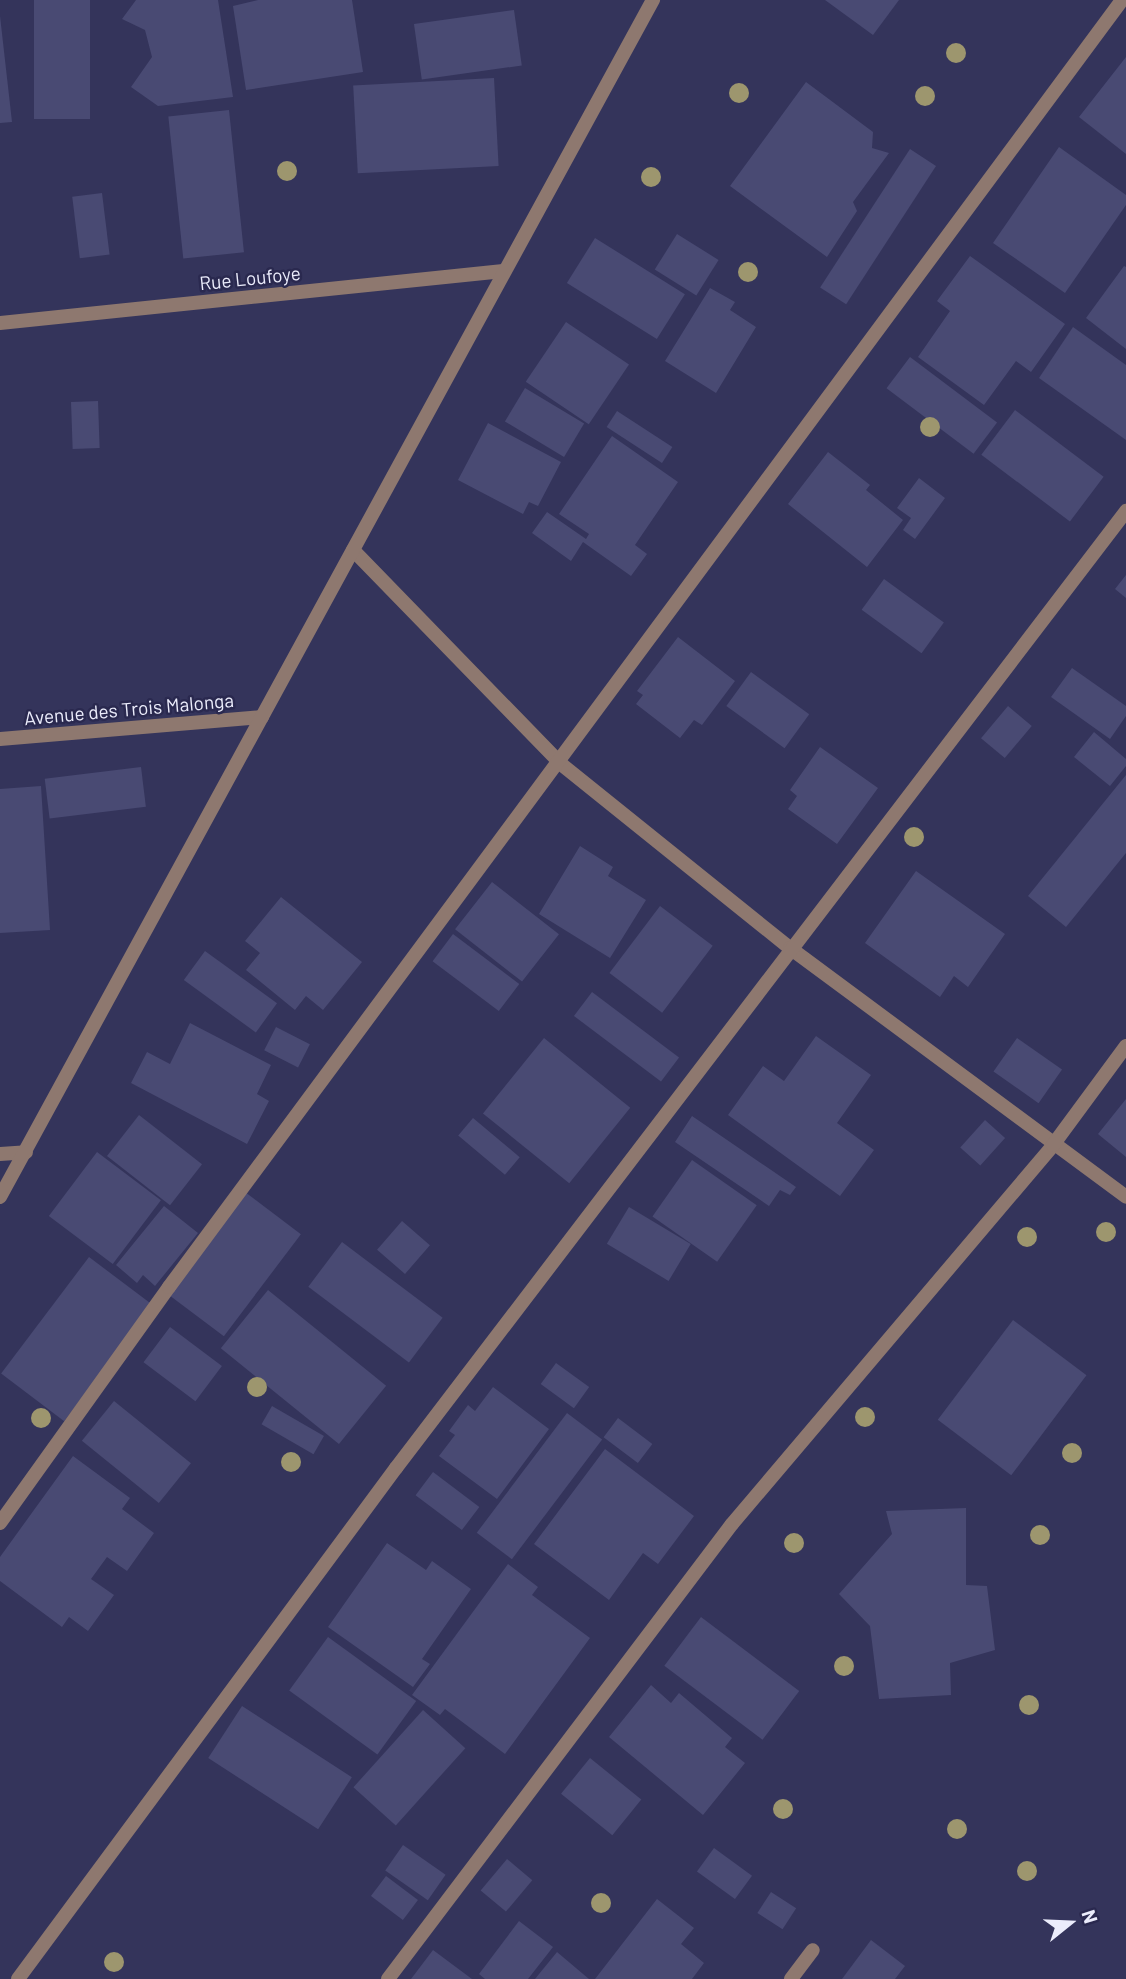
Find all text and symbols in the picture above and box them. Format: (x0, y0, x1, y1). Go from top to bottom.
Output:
street label: Rue Loufoye (198, 261, 302, 295)
street label: Avenue des Trois Malonga (23, 688, 235, 730)
north arrow (1035, 1888, 1105, 1958)
text: N (1078, 1907, 1103, 1926)

